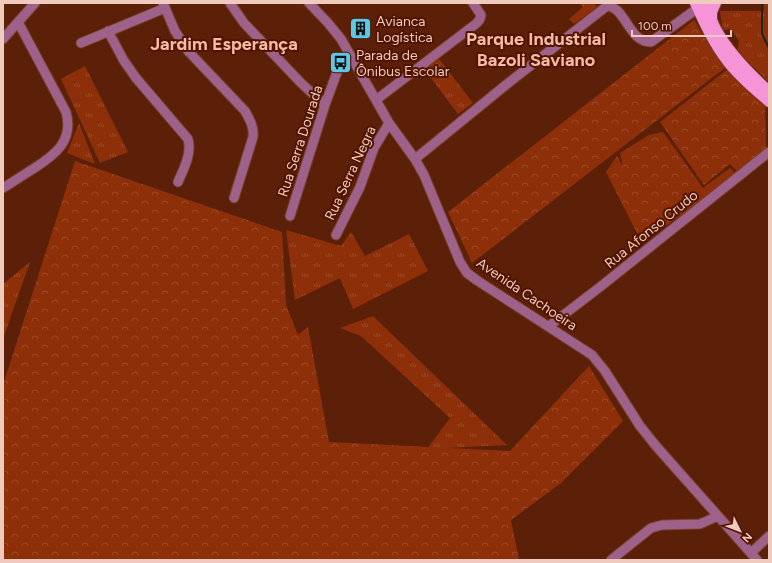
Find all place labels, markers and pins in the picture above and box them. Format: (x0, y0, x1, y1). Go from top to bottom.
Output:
place label: Avianca Logística (376, 13, 433, 46)
building icon: Avianca Logística (348, 16, 374, 42)
place label: Parada de Ônibus Escolar (356, 47, 450, 80)
bus stop icon: Parada de Ônibus Escolar (328, 50, 354, 76)

